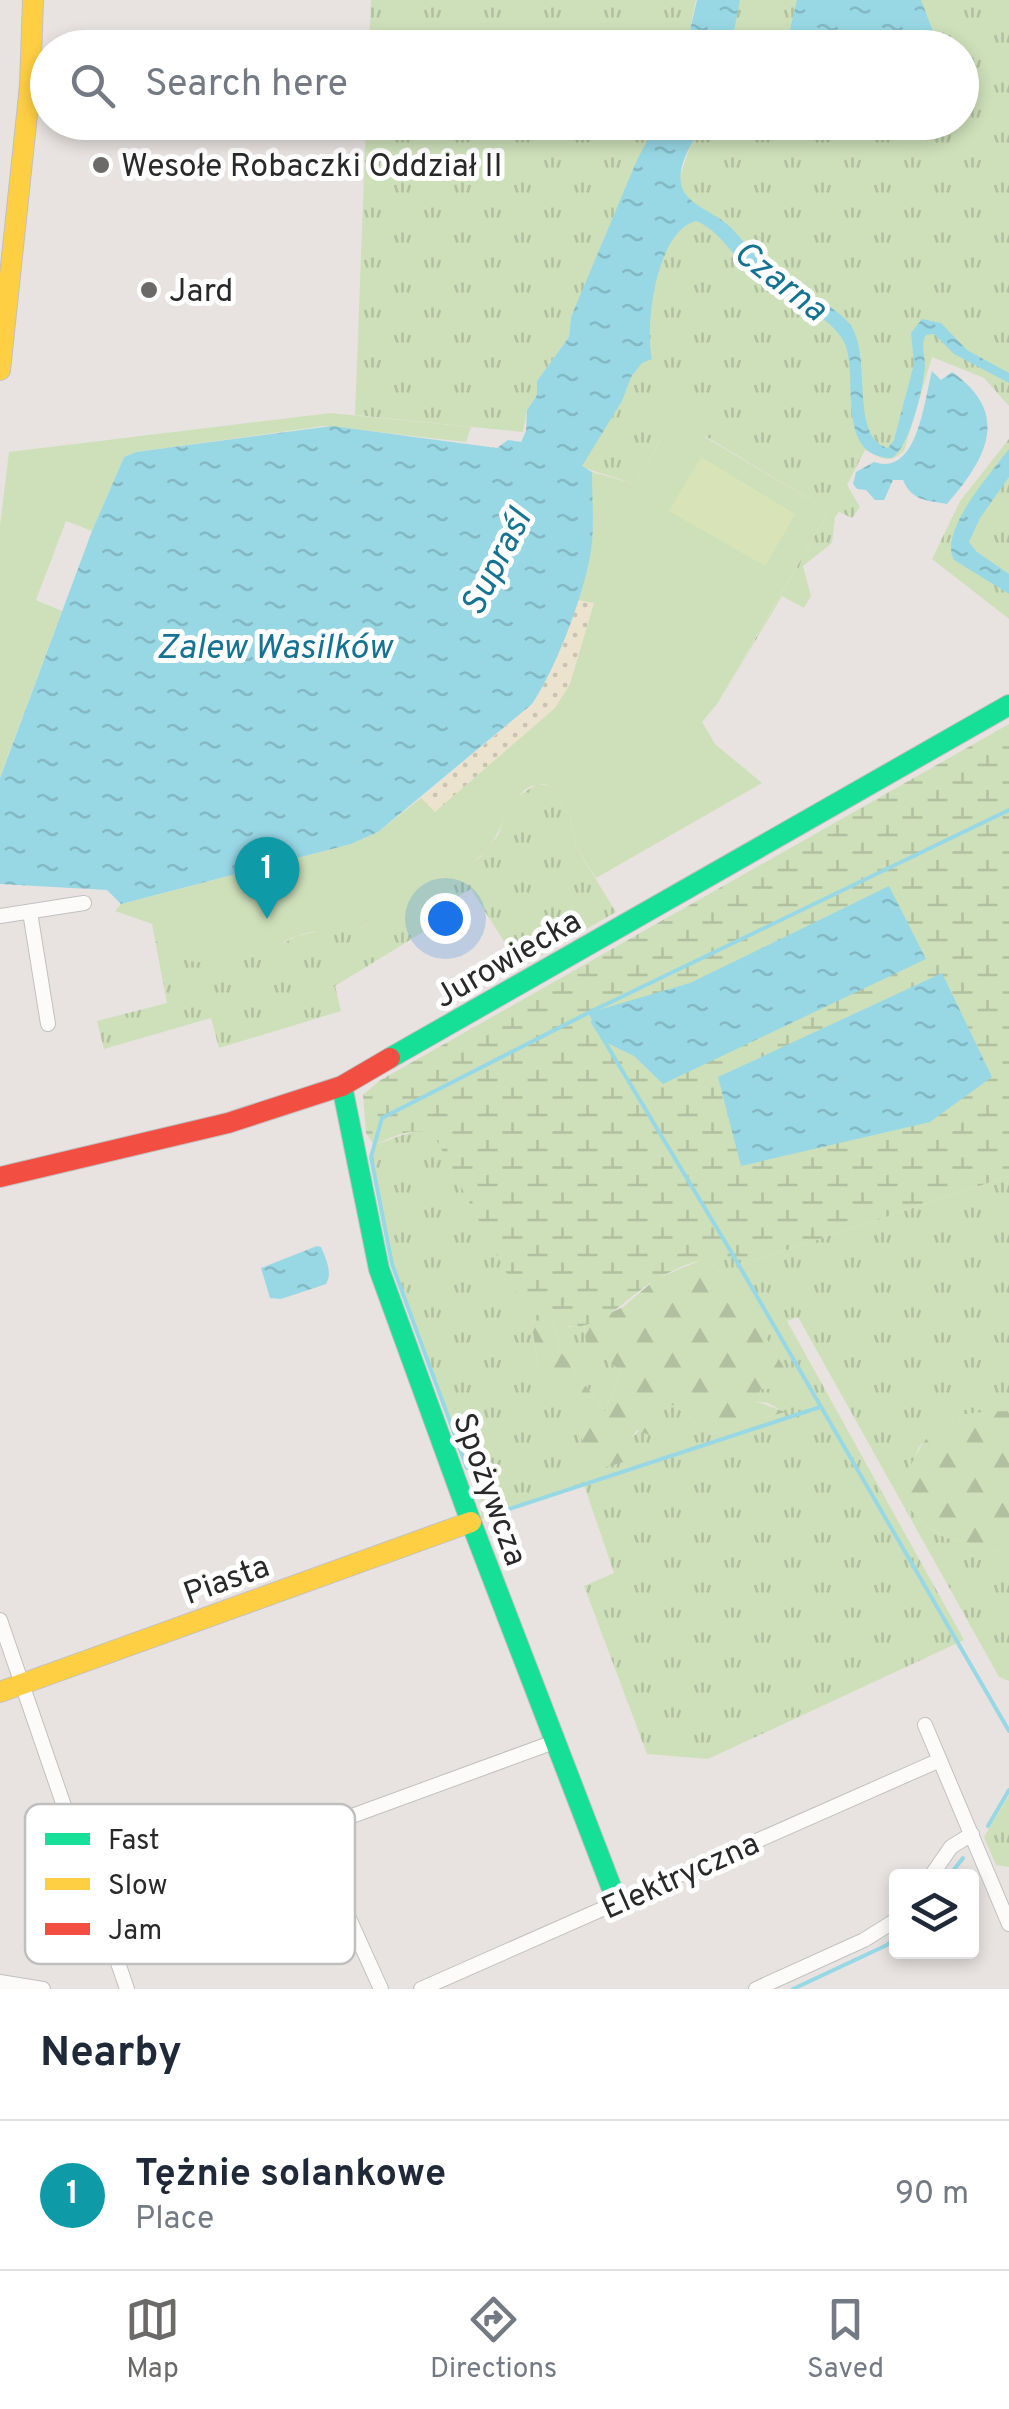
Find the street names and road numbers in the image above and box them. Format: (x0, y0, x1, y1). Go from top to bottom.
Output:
street label: Jurowiecka (428, 903, 589, 1019)
street label: Spożywcza (442, 1408, 534, 1572)
street label: Piasta (179, 1548, 275, 1616)
street label: Elektryczna (596, 1825, 766, 1930)

